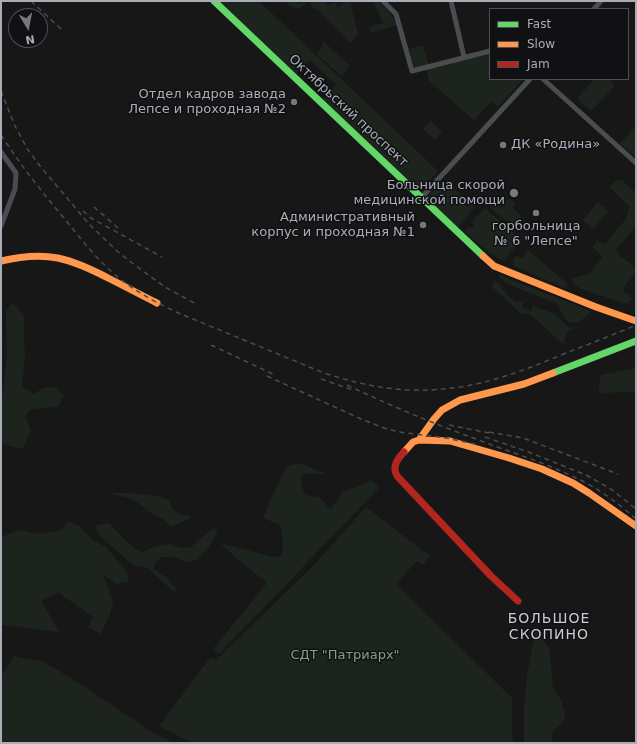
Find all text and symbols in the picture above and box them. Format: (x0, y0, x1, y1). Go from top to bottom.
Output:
north arrow (8, 8, 48, 48)
legend (489, 8, 629, 80)
text: Fast (527, 17, 551, 31)
text: N (24, 32, 36, 47)
text: Slow (527, 37, 555, 51)
street label: Октябрьский проспект (285, 52, 411, 170)
text: Jam (527, 57, 550, 71)
place label: Отдел кадров завода Лепсе и проходная №2 (128, 87, 286, 118)
marker: Отдел кадров завода Лепсе и проходная №2 (289, 97, 299, 107)
place label: ДК «Родина» (511, 137, 600, 153)
marker: ДК «Родина» (498, 140, 508, 150)
place label: Больница скорой медицинской помощи (354, 178, 505, 209)
marker: Больница скорой медицинской помощи (508, 187, 520, 199)
marker: горбольница № 6 "Лепсе" (531, 208, 541, 218)
place label: Административный корпус и проходная №1 (251, 210, 415, 241)
place label: горбольница № 6 "Лепсе" (492, 219, 580, 250)
marker: Административный корпус и проходная №1 (418, 220, 428, 230)
district label: БОЛЬШОЕ СКОПИНО (508, 611, 590, 644)
park label: СДТ "Патриарх" (290, 648, 400, 664)

